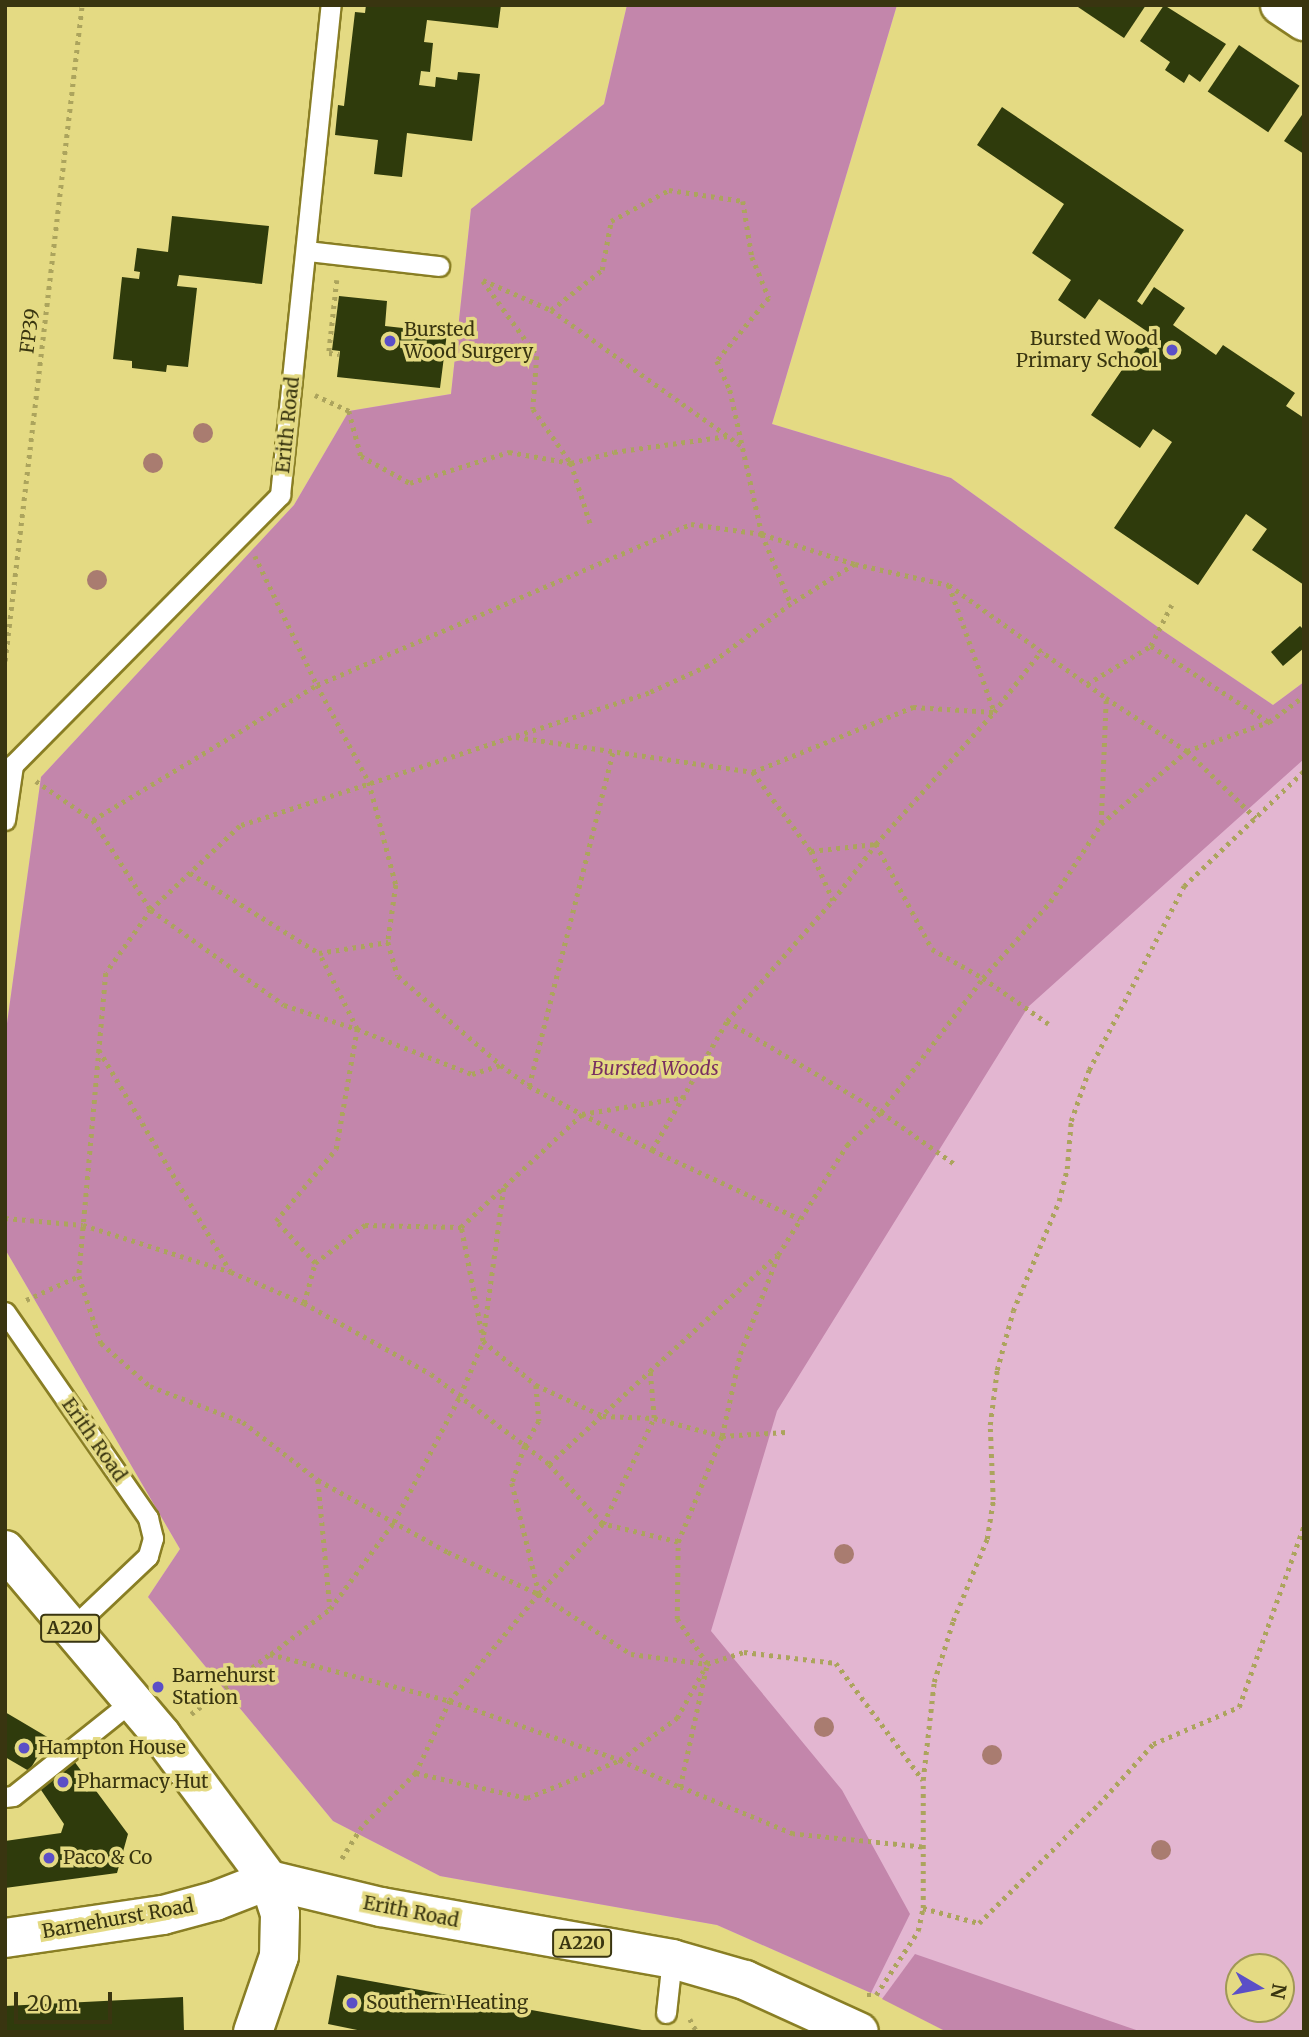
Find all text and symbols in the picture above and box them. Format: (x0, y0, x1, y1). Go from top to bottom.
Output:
street label: FP39 (16, 307, 44, 355)
place label: Bursted Wood Surgery (404, 319, 533, 363)
place label: Bursted Wood Primary School (1016, 328, 1158, 372)
marker: Bursted Wood Surgery (382, 333, 398, 349)
marker: Bursted Wood Primary School (1164, 342, 1180, 358)
street label: Erith Road (272, 376, 304, 474)
park label: Bursted Woods (591, 1058, 719, 1080)
street label: Erith Road (57, 1394, 131, 1486)
road number: A220 (38, 1614, 102, 1643)
place label: Barnehurst Station (172, 1665, 275, 1709)
marker: Barnehurst Station (150, 1679, 166, 1695)
place label: Hampton House (38, 1737, 186, 1759)
marker: Hampton House (16, 1740, 32, 1756)
place label: Pharmacy Hut (77, 1771, 209, 1793)
marker: Pharmacy Hut (55, 1774, 71, 1790)
place label: Paco & Co (63, 1847, 152, 1869)
marker: Paco & Co (41, 1850, 57, 1866)
street label: Erith Road (361, 1892, 461, 1932)
street label: Barnehurst Road (40, 1894, 196, 1944)
road number: A220 (550, 1928, 614, 1957)
north arrow (1225, 1953, 1295, 2023)
scale bar (18, 1978, 116, 2022)
text: N (1266, 1982, 1292, 2001)
text: 20 m (27, 1990, 78, 2017)
place label: Southern Heating (366, 1992, 528, 2014)
marker: Southern Heating (344, 1995, 360, 2011)

